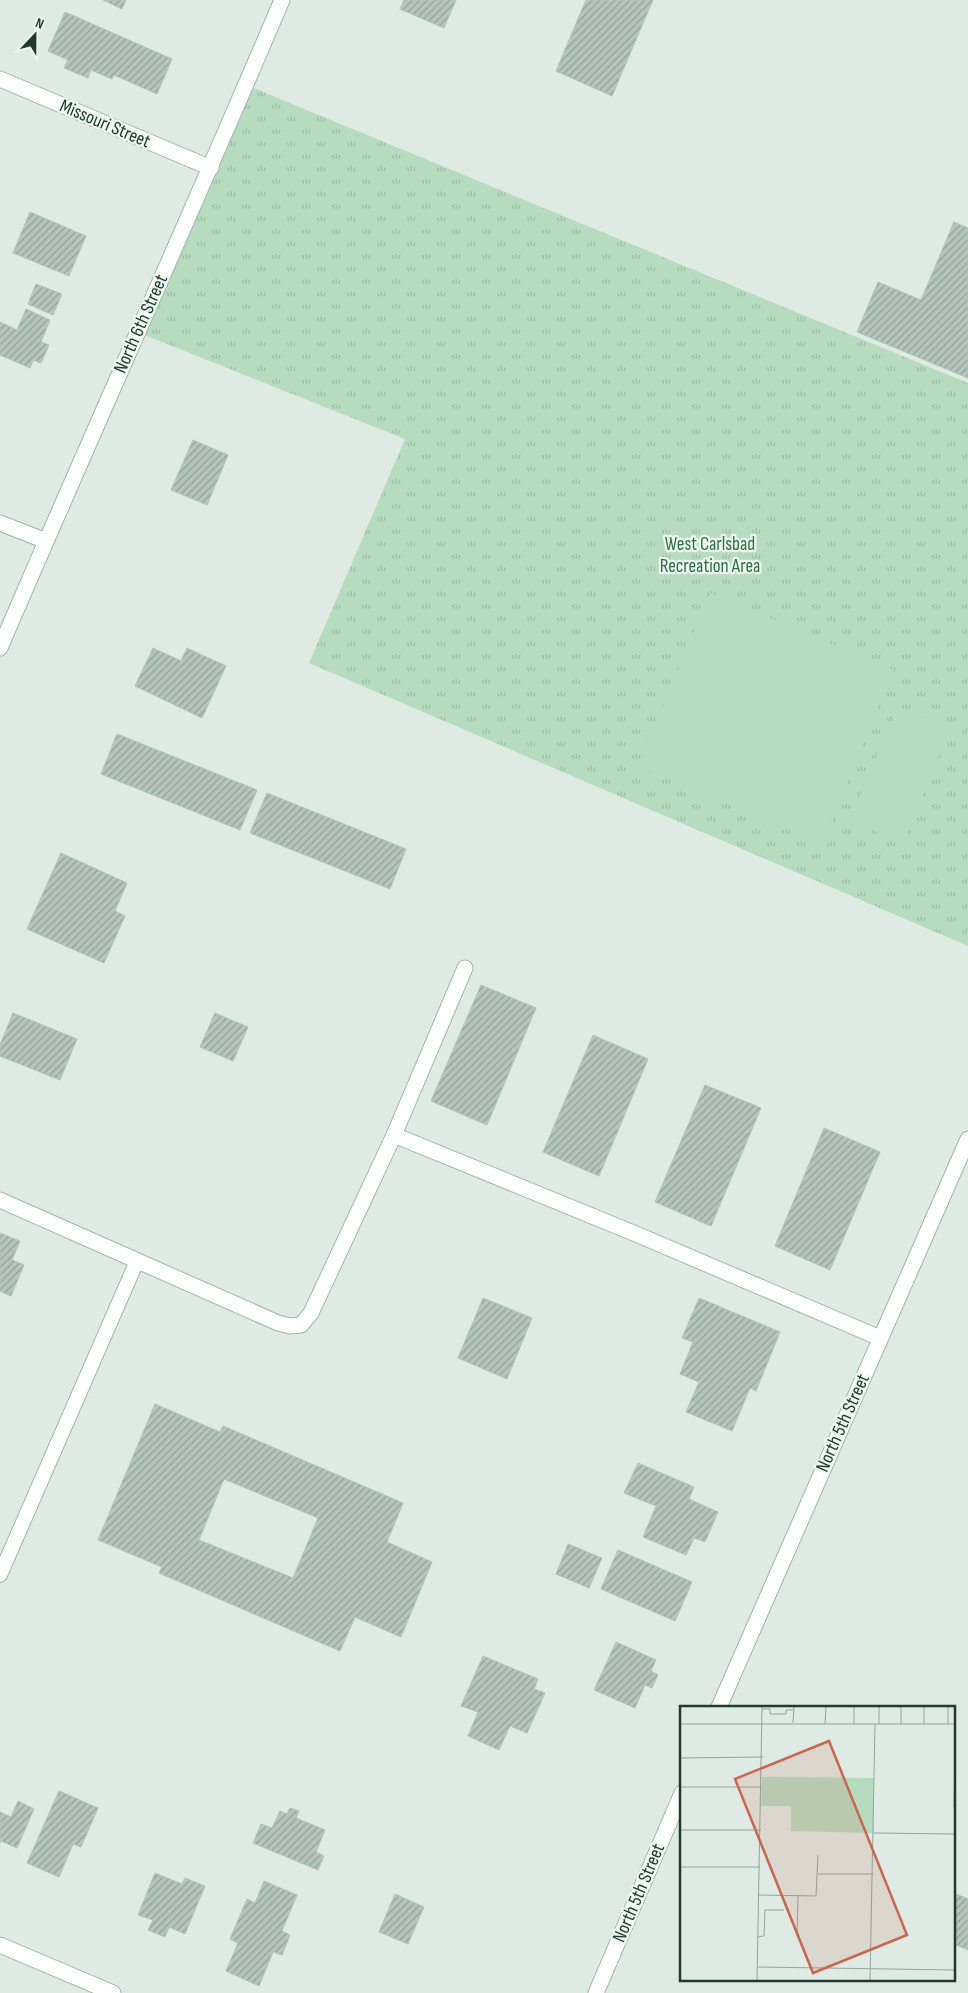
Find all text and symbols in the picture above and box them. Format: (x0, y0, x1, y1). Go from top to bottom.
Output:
north arrow (10, 10, 60, 60)
text: N (33, 14, 46, 33)
street label: Missouri Street (56, 95, 154, 153)
street label: North 6th Street (109, 271, 173, 377)
park label: West Carlsbad Recreation Area (660, 533, 760, 578)
street label: North 5th Street (811, 1370, 875, 1476)
inset map (680, 1706, 956, 1980)
street label: North 5th Street (608, 1840, 670, 1946)

